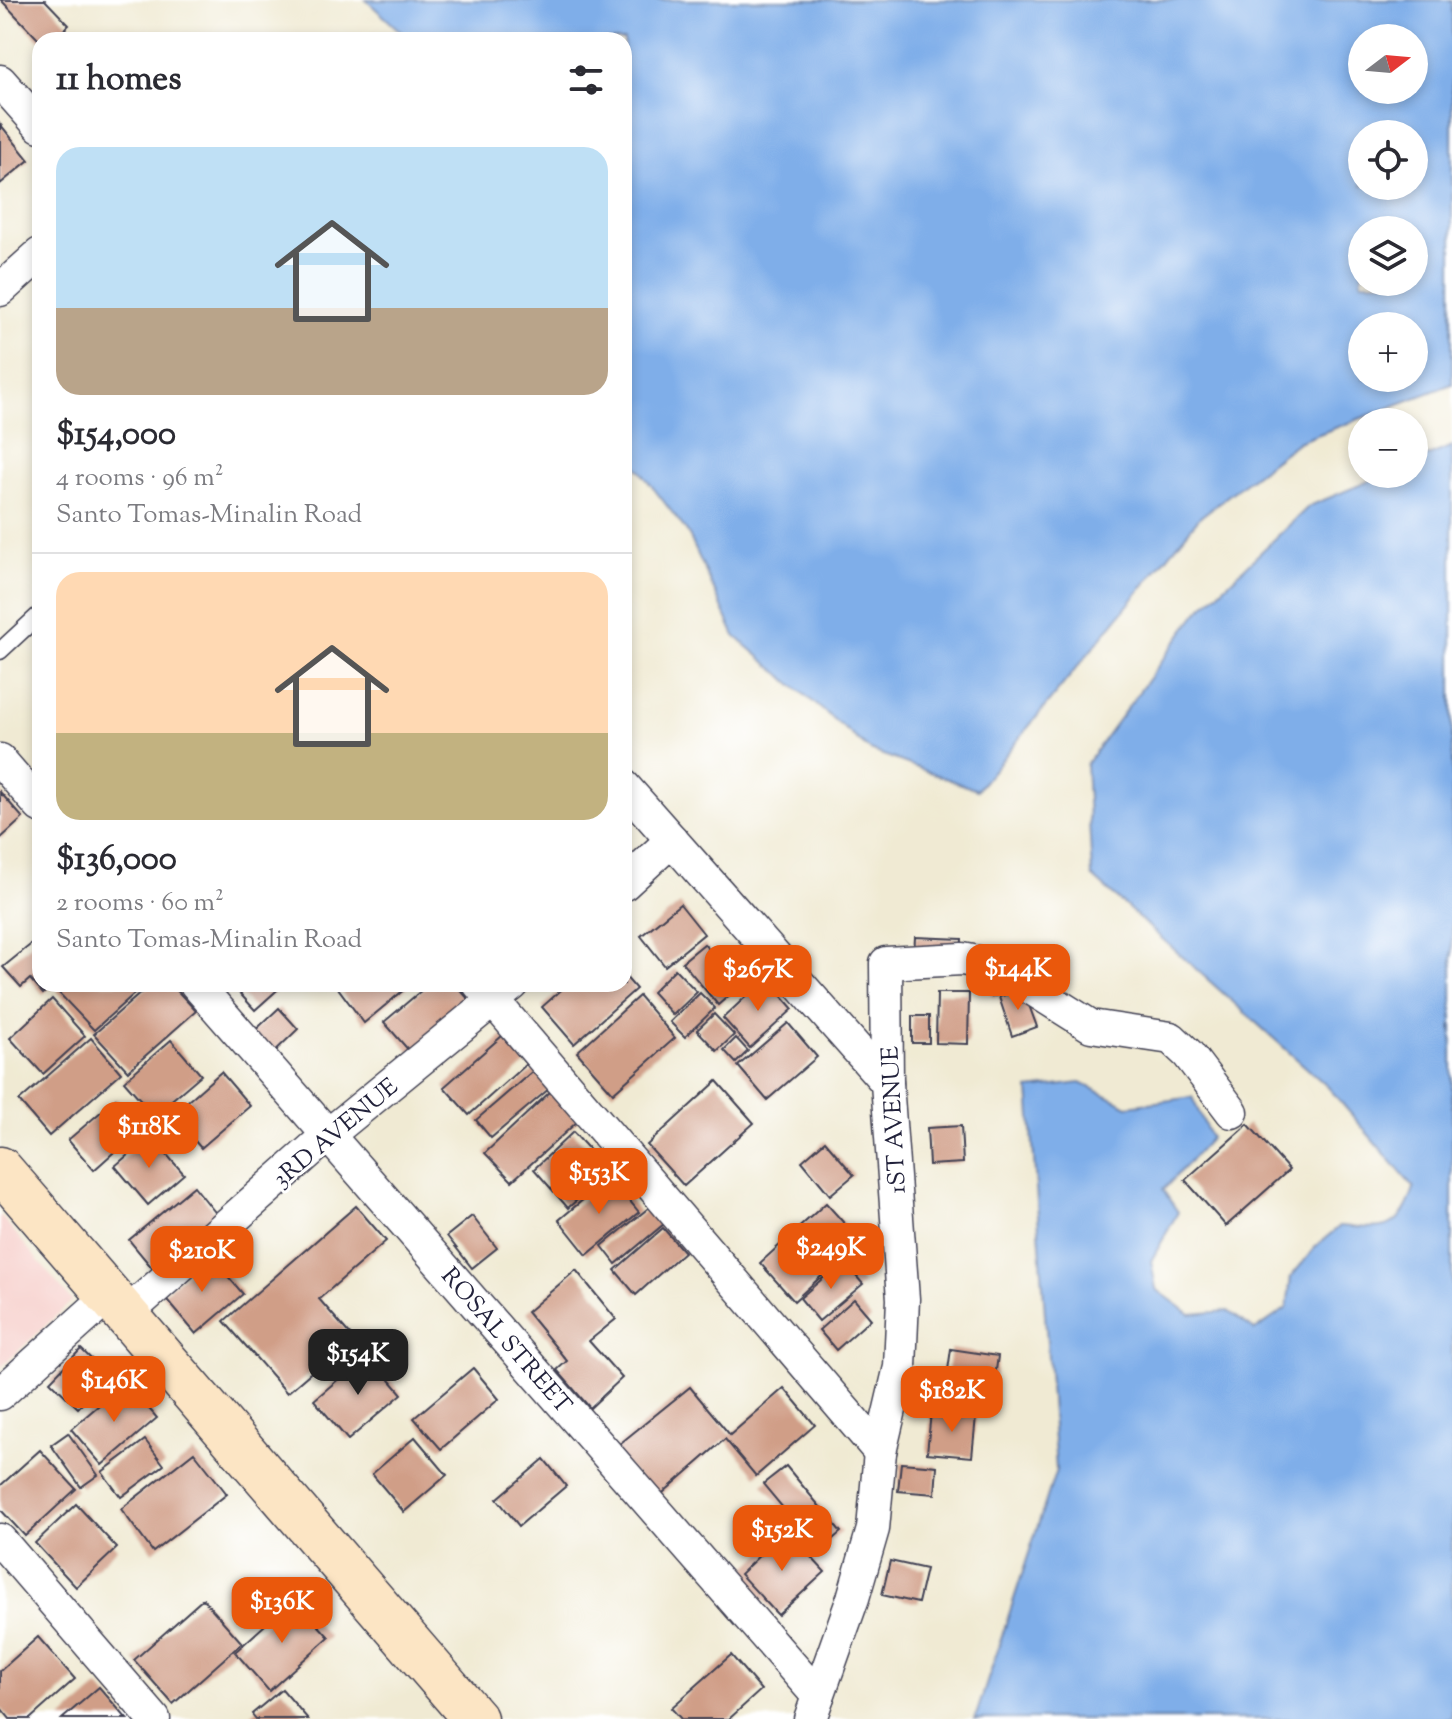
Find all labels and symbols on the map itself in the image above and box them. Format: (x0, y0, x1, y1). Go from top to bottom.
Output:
north arrow (1348, 24, 1428, 104)
pin: $144K (962, 944, 1074, 1012)
pin: $267K (702, 945, 814, 1013)
street label: 1ST AVENUE (874, 1045, 916, 1194)
street label: 3RD AVENUE (266, 1071, 407, 1196)
pin: $118K (93, 1102, 205, 1170)
pin: $153K (543, 1148, 655, 1216)
pin: $249K (775, 1223, 887, 1291)
pin: $210K (146, 1226, 258, 1294)
street label: ROSAL STREET (432, 1261, 579, 1422)
pin: $154K (302, 1329, 414, 1397)
pin: $146K (58, 1356, 170, 1424)
pin: $182K (896, 1366, 1008, 1434)
pin: $152K (726, 1505, 838, 1573)
pin: $136K (226, 1577, 338, 1645)

